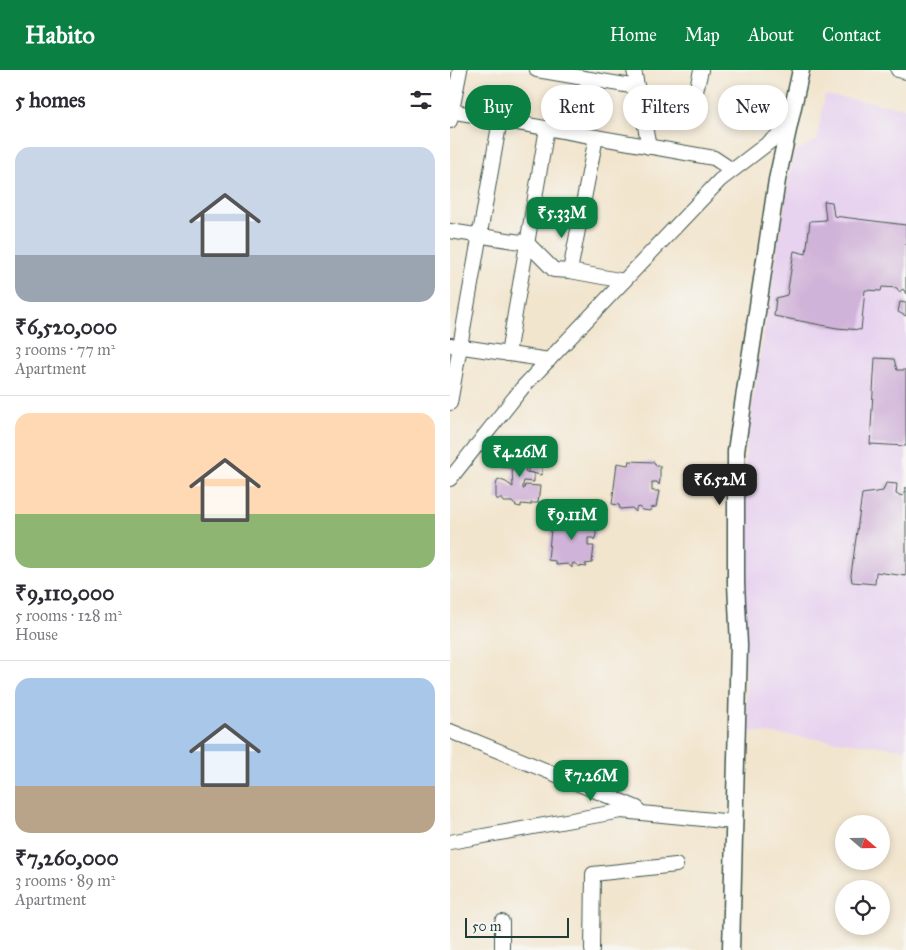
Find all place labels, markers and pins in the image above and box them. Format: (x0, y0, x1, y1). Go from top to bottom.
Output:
pin: ₹5.33M (521, 196, 603, 239)
pin: ₹4.26M (479, 436, 561, 478)
pin: ₹6.52M (679, 464, 761, 506)
pin: ₹9.11M (531, 498, 613, 541)
pin: ₹7.26M (550, 760, 632, 802)

